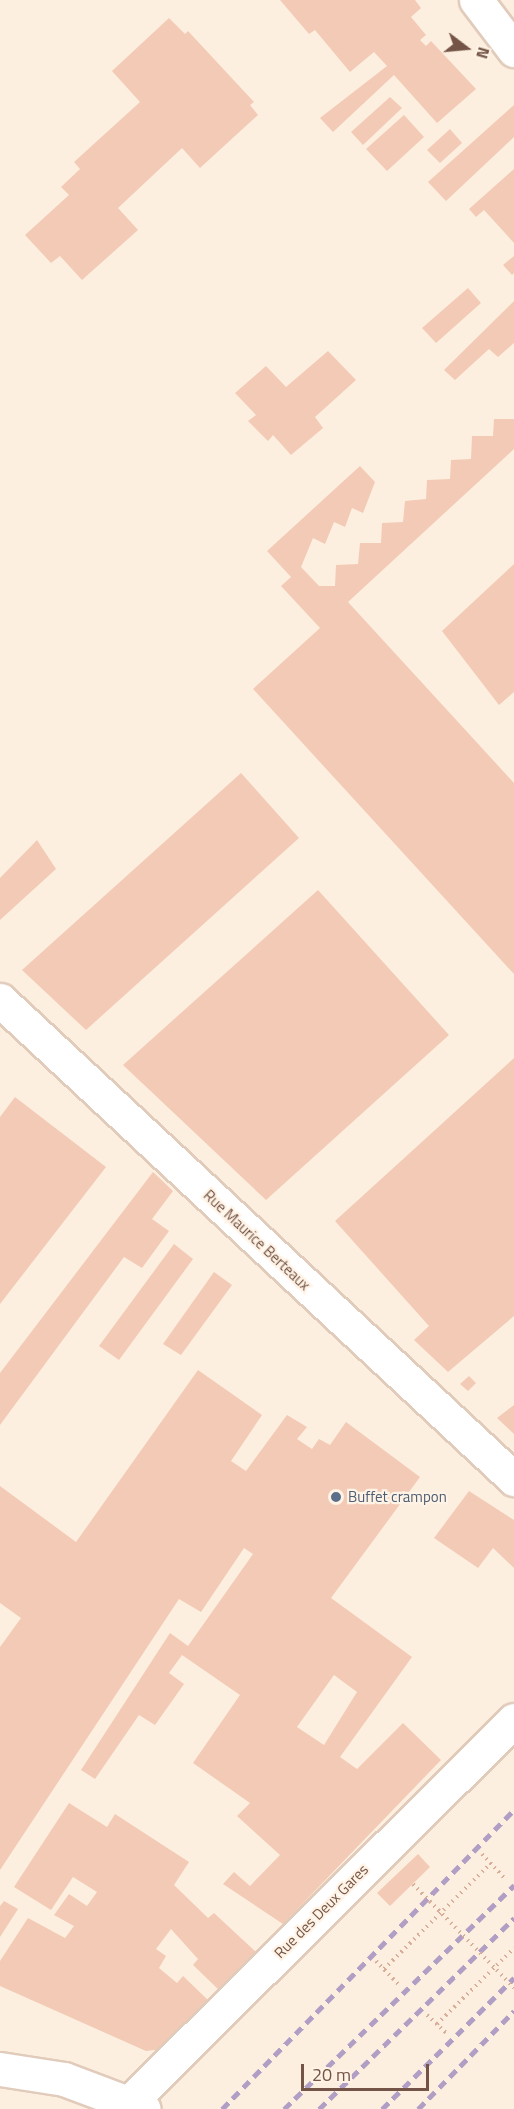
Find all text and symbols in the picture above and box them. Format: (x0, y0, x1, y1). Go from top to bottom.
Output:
north arrow (436, 18, 496, 78)
text: N (470, 44, 496, 62)
street label: Rue Maurice Berteaux (200, 1186, 314, 1294)
place label: Buffet crampon (348, 1488, 447, 1506)
marker: Buffet crampon (329, 1490, 343, 1504)
street label: Rue des Deux Gares (270, 1860, 372, 1962)
scale bar (304, 2052, 432, 2090)
text: 20 m (312, 2061, 351, 2088)

